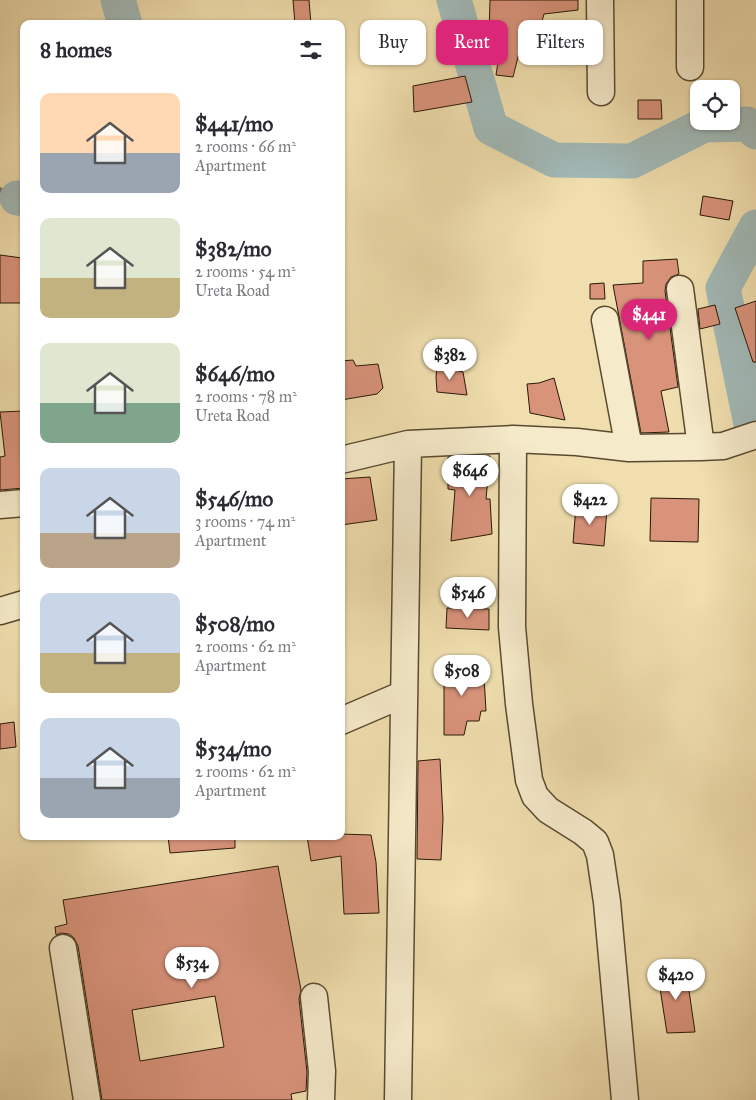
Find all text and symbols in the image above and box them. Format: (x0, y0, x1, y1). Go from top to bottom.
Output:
chip: Buy (360, 20, 426, 65)
chip: Rent (436, 20, 508, 65)
chip: Filters (518, 20, 603, 65)
icon: filters (297, 36, 325, 64)
text: 8 homes (40, 37, 112, 63)
map controls (690, 80, 740, 130)
button: locate (690, 80, 740, 130)
text: $441/mo (195, 111, 273, 137)
icon: home (80, 113, 140, 173)
text: 2 rooms · 66 m² (195, 137, 296, 156)
text: Apartment (195, 156, 267, 175)
text: $382/mo (195, 236, 271, 262)
icon: home (80, 238, 140, 298)
text: 2 rooms · 54 m² (195, 262, 296, 281)
text: Ureta Road (195, 281, 270, 300)
pin: $441 (619, 298, 679, 341)
text: $441 (632, 305, 666, 324)
pin: $382 (420, 338, 480, 381)
text: $382 (434, 345, 466, 364)
text: $646/mo (195, 361, 275, 387)
icon: home (80, 363, 140, 423)
text: 2 rooms · 78 m² (195, 387, 297, 406)
text: Ureta Road (195, 406, 270, 425)
pin: $646 (440, 454, 500, 497)
text: $646 (453, 461, 487, 480)
pin: $422 (560, 484, 620, 526)
text: $546/mo (195, 486, 273, 512)
icon: home (80, 488, 140, 548)
text: $422 (573, 490, 607, 509)
text: 3 rooms · 74 m² (195, 512, 295, 531)
text: Apartment (195, 531, 267, 550)
pin: $546 (438, 576, 498, 619)
text: $546 (451, 583, 485, 602)
text: $508/mo (195, 611, 275, 637)
icon: home (80, 613, 140, 673)
text: 2 rooms · 62 m² (195, 637, 296, 656)
pin: $508 (432, 654, 492, 697)
text: Apartment (195, 656, 267, 675)
text: $508 (445, 661, 479, 680)
text: $534/mo (195, 736, 271, 762)
icon: home (80, 738, 140, 798)
text: 2 rooms · 62 m² (195, 762, 296, 781)
text: Apartment (195, 781, 267, 800)
pin: $534 (162, 946, 222, 989)
text: $534 (176, 953, 208, 972)
pin: $420 (646, 958, 706, 1001)
text: $420 (658, 965, 694, 984)

